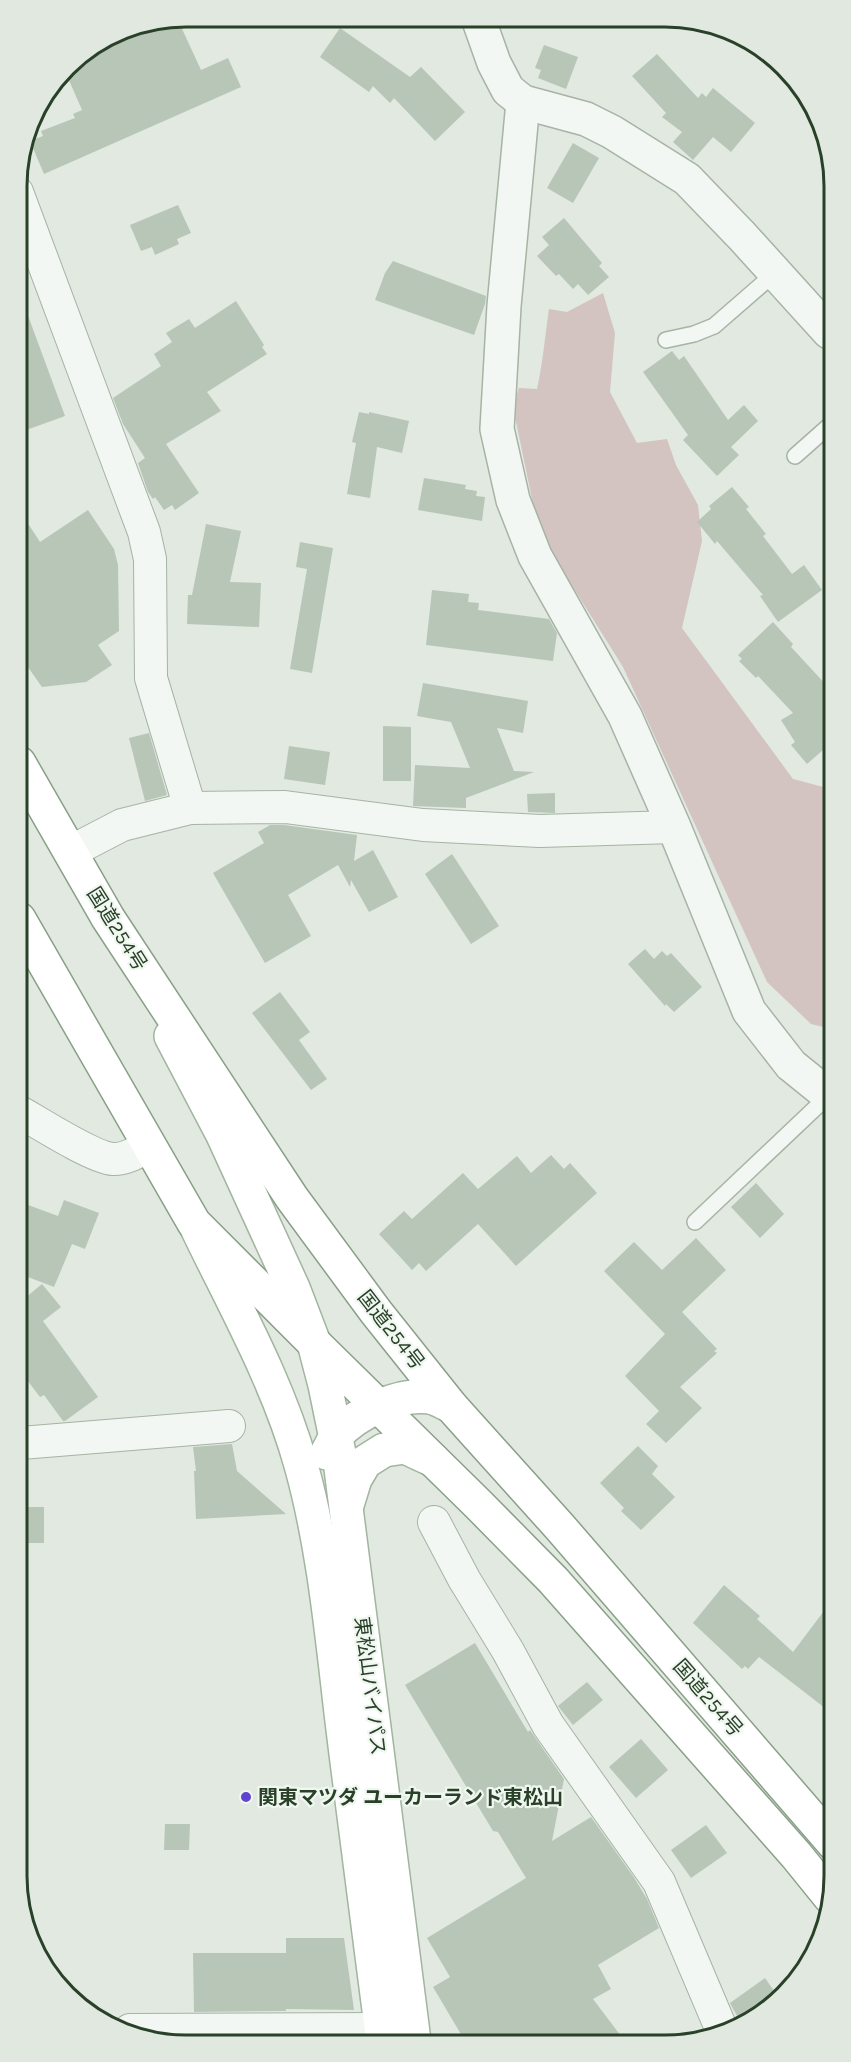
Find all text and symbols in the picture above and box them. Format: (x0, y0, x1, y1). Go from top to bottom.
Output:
street label: 国道254号 (82, 883, 152, 975)
street label: 国道254号 (353, 1286, 429, 1374)
street label: 東松山バイパス (350, 1615, 390, 1757)
street label: 国道254号 (668, 1655, 748, 1741)
place label: 関東マツダ ユーカーランド東松山 (258, 1786, 563, 1809)
marker: 関東マツダ ユーカーランド東松山 (239, 1790, 253, 1804)

